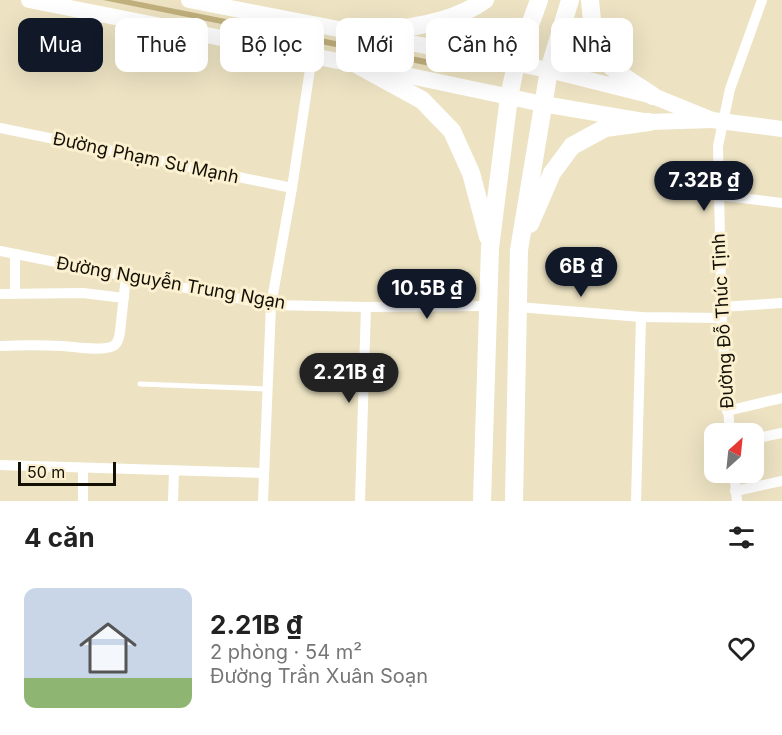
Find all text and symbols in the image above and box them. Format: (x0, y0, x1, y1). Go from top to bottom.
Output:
chip: Mua (18, 18, 103, 72)
chip: Thuê (115, 18, 208, 72)
chip: Bộ lọc (220, 18, 324, 72)
chip: Mới (336, 18, 414, 72)
chip: Căn hộ (426, 18, 539, 72)
chip: Nhà (551, 18, 633, 72)
street label: Đường Phạm Sư Mạnh (51, 128, 241, 187)
pin: 7.32B ₫ (649, 161, 759, 212)
text: 7.32B ₫ (668, 168, 740, 192)
street label: Đường Đỗ Thúc Tịnh (707, 233, 738, 409)
pin: 6B ₫ (545, 247, 617, 298)
street label: Đường Nguyễn Trung Ngạn (55, 252, 287, 313)
text: 6B ₫ (559, 254, 603, 278)
pin: 10.5B ₫ (372, 269, 482, 320)
text: 10.5B ₫ (391, 276, 463, 300)
pin: 2.21B ₫ (294, 353, 404, 404)
text: 2.21B ₫ (313, 360, 385, 384)
north arrow (704, 423, 764, 483)
map controls (704, 423, 764, 483)
scale bar (18, 459, 116, 486)
text: 50 m (27, 462, 65, 482)
icon: filters (725, 521, 758, 554)
text: 4 căn (24, 522, 95, 553)
text: 2.21B ₫ (210, 609, 302, 640)
icon: home (72, 612, 144, 684)
icon: heart (725, 632, 758, 665)
text: 2 phòng · 54 m² (210, 640, 362, 664)
text: Đường Trần Xuân Soạn (210, 664, 428, 688)

